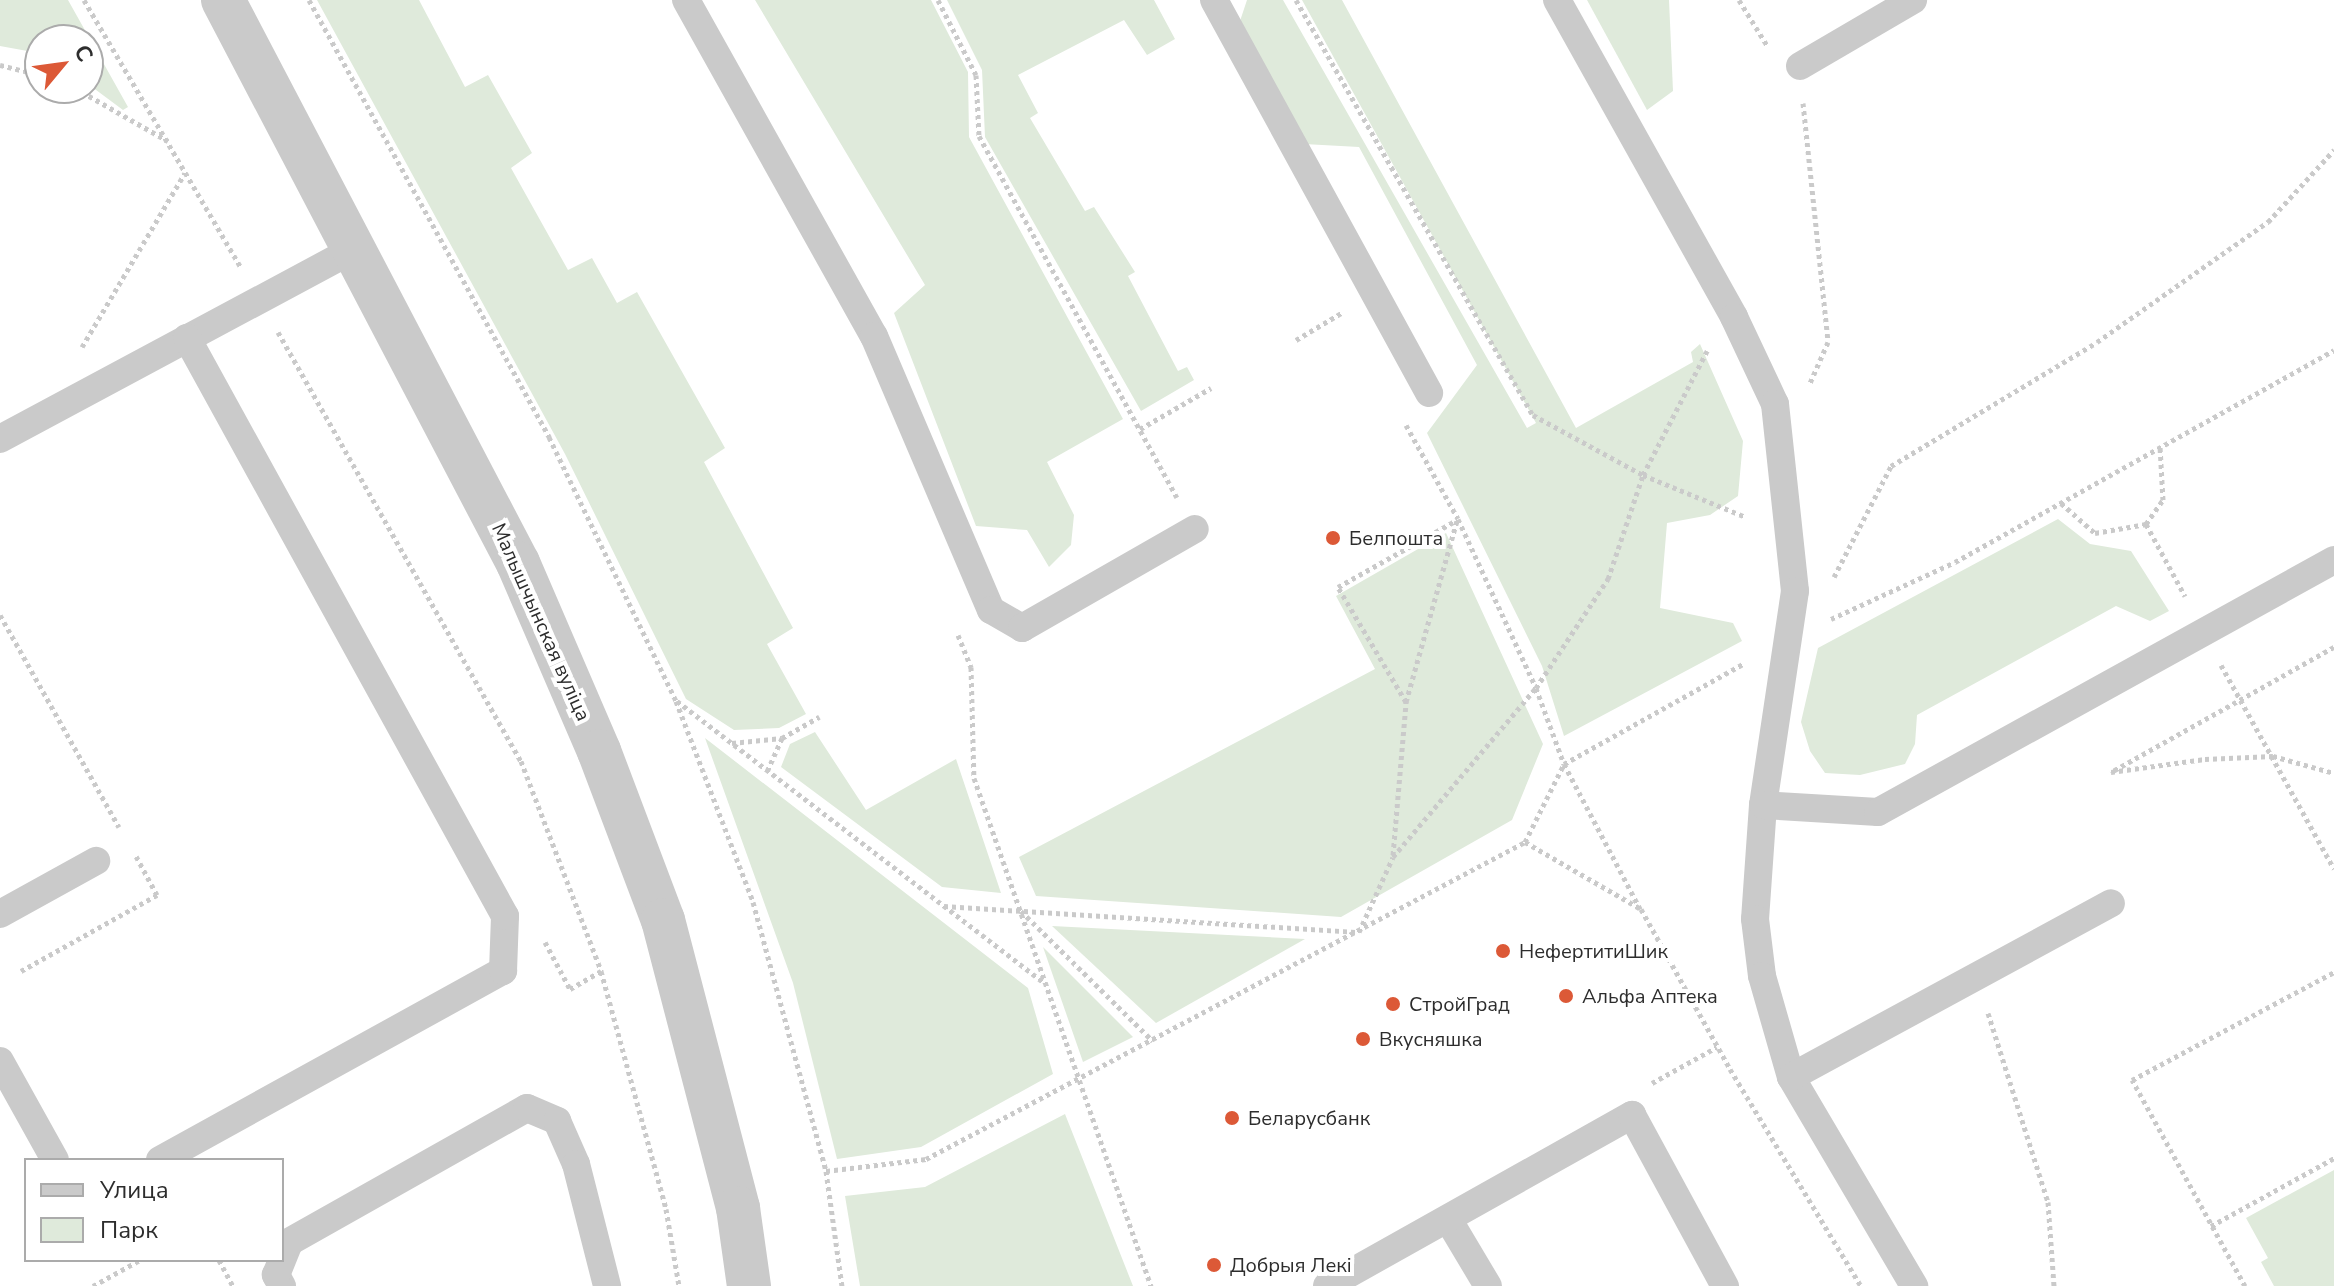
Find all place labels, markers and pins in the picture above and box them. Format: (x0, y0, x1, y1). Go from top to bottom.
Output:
place label: Белпошта (1349, 526, 1443, 550)
marker: Белпошта (1324, 529, 1342, 547)
place label: НефертитиШик (1519, 939, 1668, 963)
marker: НефертитиШик (1494, 942, 1512, 960)
place label: Альфа Аптека (1582, 984, 1718, 1008)
marker: Альфа Аптека (1557, 987, 1575, 1005)
place label: СтройГрад (1409, 992, 1510, 1016)
marker: СтройГрад (1384, 995, 1402, 1013)
place label: Вкусняшка (1379, 1027, 1483, 1051)
marker: Вкусняшка (1354, 1030, 1372, 1048)
place label: Беларусбанк (1248, 1106, 1370, 1130)
marker: Беларусбанк (1223, 1109, 1241, 1127)
place label: Добрыя Лекі (1230, 1253, 1352, 1277)
marker: Добрыя Лекі (1205, 1256, 1223, 1274)

